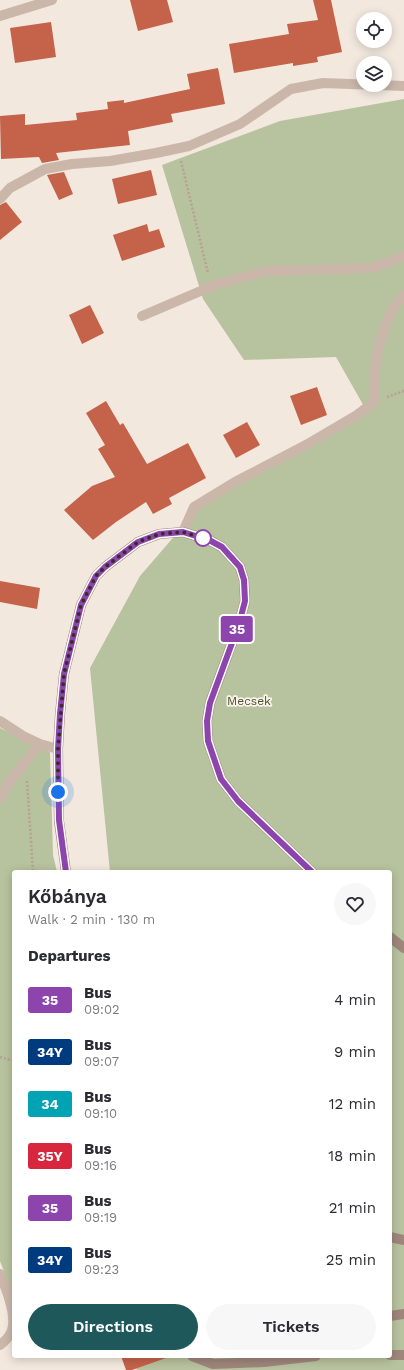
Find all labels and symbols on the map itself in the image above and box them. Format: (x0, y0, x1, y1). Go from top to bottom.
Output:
unlabelled marker (194, 529, 212, 547)
line badge: 35 (219, 616, 255, 642)
park label: Mecsek (227, 694, 271, 708)
your location (48, 782, 68, 802)

